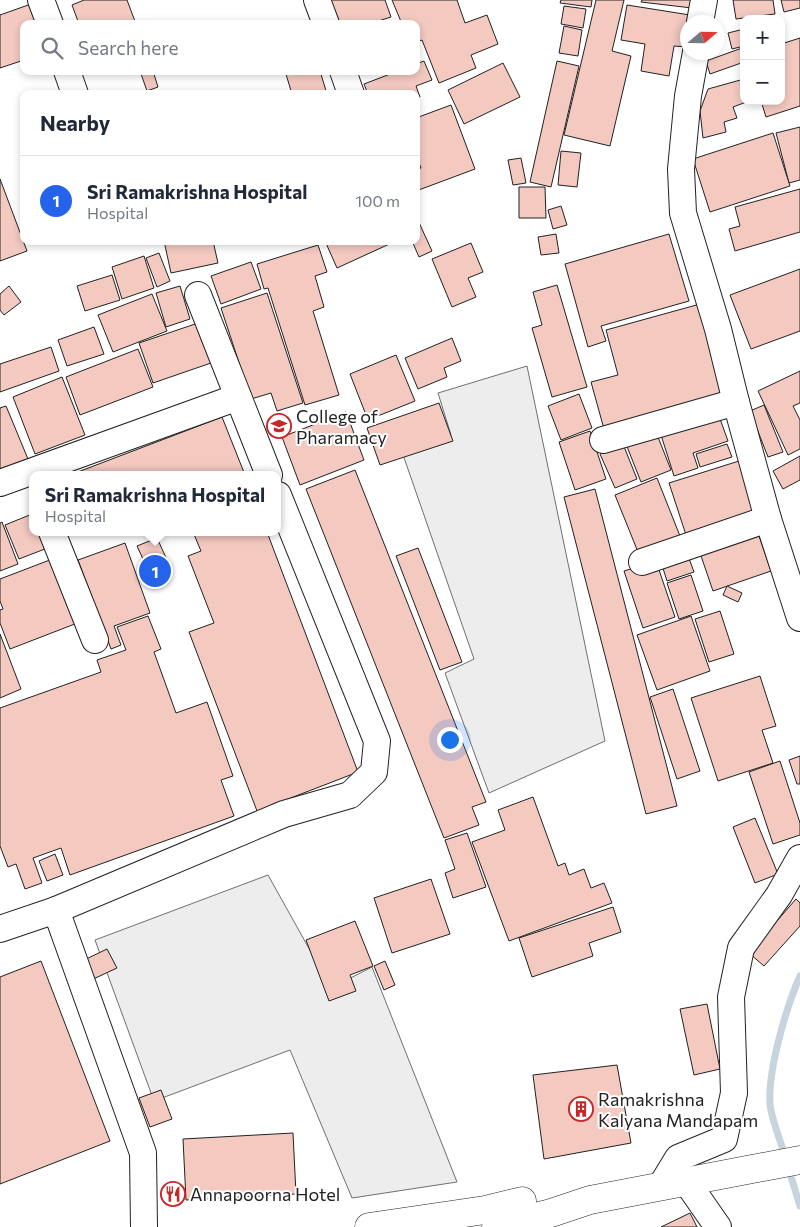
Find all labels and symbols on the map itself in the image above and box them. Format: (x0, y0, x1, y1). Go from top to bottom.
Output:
north arrow (680, 15, 725, 60)
place label: College of Pharamacy (296, 405, 387, 448)
school or university icon: College of Pharamacy (266, 413, 292, 439)
pin: 1 (139, 552, 171, 590)
your location (437, 727, 463, 753)
place label: Ramakrishna Kalyana Mandapam (598, 1088, 758, 1131)
building icon: Ramakrishna Kalyana Mandapam (568, 1096, 594, 1122)
restaurant icon: Annapoorna Hotel (160, 1181, 186, 1207)
place label: Annapoorna Hotel (190, 1183, 340, 1205)

